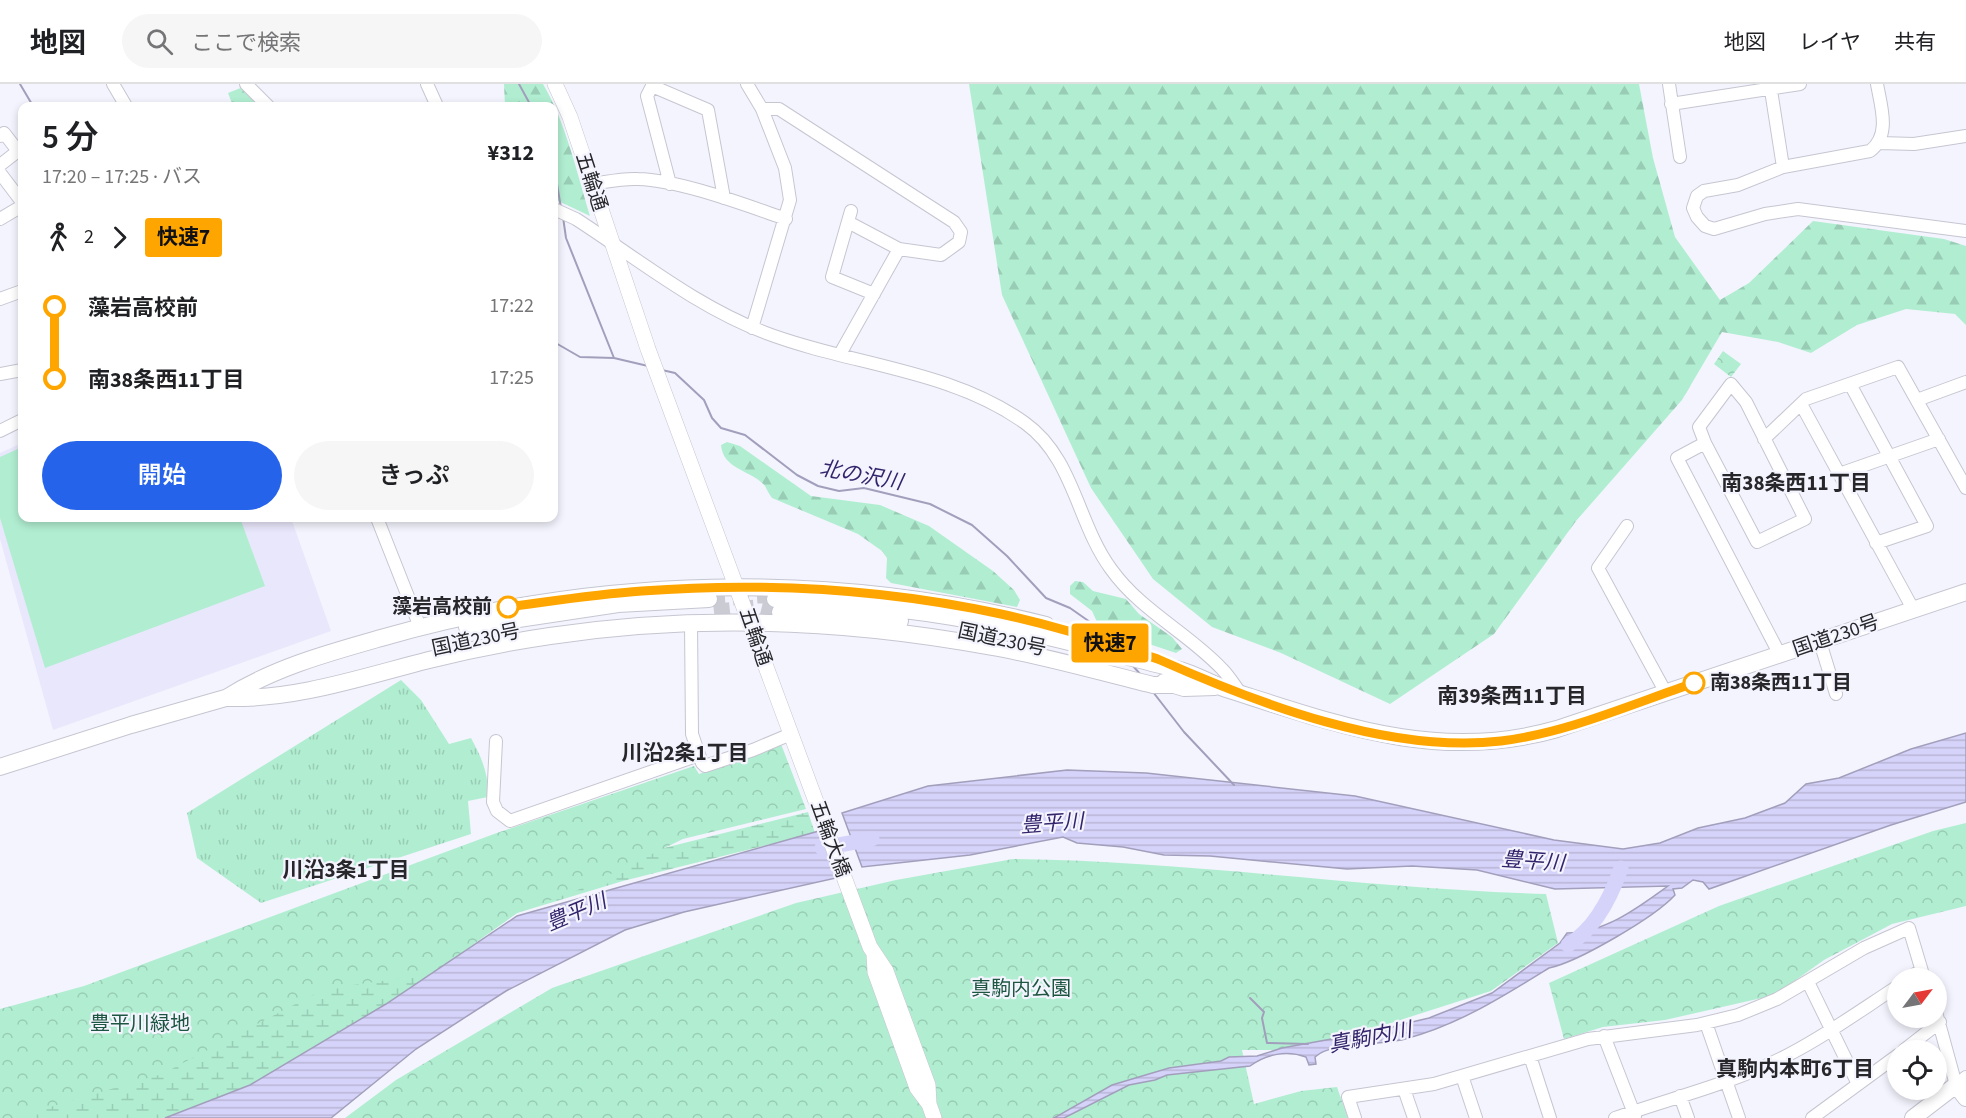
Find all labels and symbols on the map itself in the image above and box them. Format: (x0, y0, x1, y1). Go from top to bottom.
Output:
street label: 五輪通 (568, 149, 614, 215)
water label: 北の沢川 (817, 453, 907, 497)
district label: 南38条西11丁目 (1721, 468, 1871, 498)
place label: 藻岩高校前 (392, 593, 492, 621)
marker: 藻岩高校前 (497, 596, 519, 618)
street label: 五輪通 (732, 604, 778, 670)
street label: 国道230号 (1789, 608, 1883, 664)
street label: 国道230号 (429, 617, 523, 663)
street label: 国道230号 (955, 617, 1049, 663)
line badge: 快速7 (1076, 624, 1144, 662)
place label: 南38条西11丁目 (1710, 669, 1852, 697)
marker: 南38条西11丁目 (1683, 672, 1705, 694)
district label: 南39条西11丁目 (1437, 681, 1587, 711)
district label: 川沿2条1丁目 (621, 738, 749, 768)
street label: 五輪大橋 (803, 797, 857, 881)
water label: 豊平川 (1020, 806, 1086, 840)
water label: 豊平川 (1501, 844, 1567, 878)
district label: 川沿3条1丁目 (282, 855, 410, 885)
water label: 豊平川 (541, 885, 613, 938)
north arrow (1887, 968, 1947, 1028)
park label: 真駒内公園 (971, 975, 1071, 1003)
park label: 豊平川緑地 (90, 1010, 190, 1038)
water label: 真駒内川 (1326, 1014, 1416, 1060)
district label: 真駒内本町6丁目 (1716, 1054, 1874, 1084)

